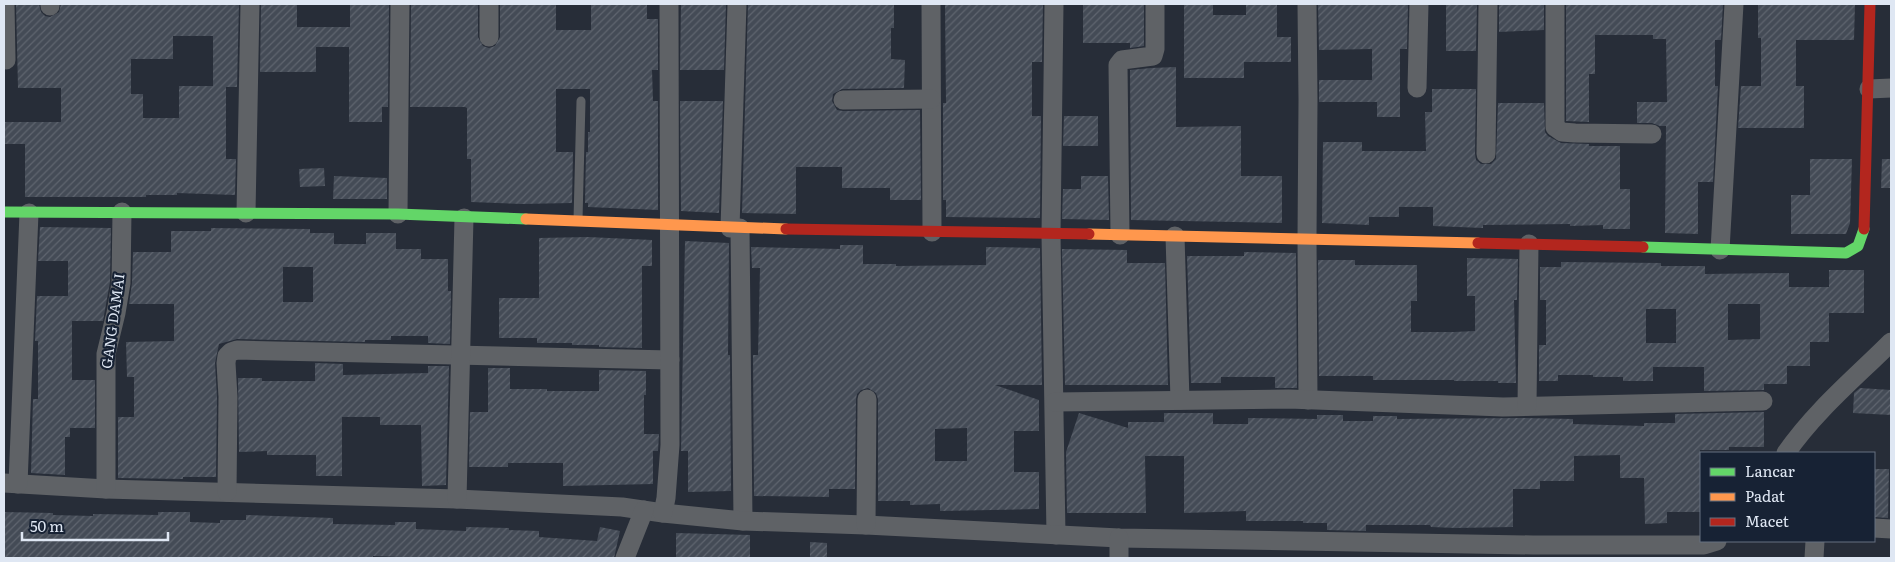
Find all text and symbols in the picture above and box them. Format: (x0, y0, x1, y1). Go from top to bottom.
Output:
street label: GANG DAMAI (95, 272, 129, 370)
legend (1700, 452, 1875, 542)
text: Lancar (1745, 459, 1795, 482)
text: Padat (1745, 484, 1785, 507)
text: Macet (1745, 509, 1789, 532)
scale bar (22, 510, 169, 542)
text: 50 m (30, 514, 64, 537)

